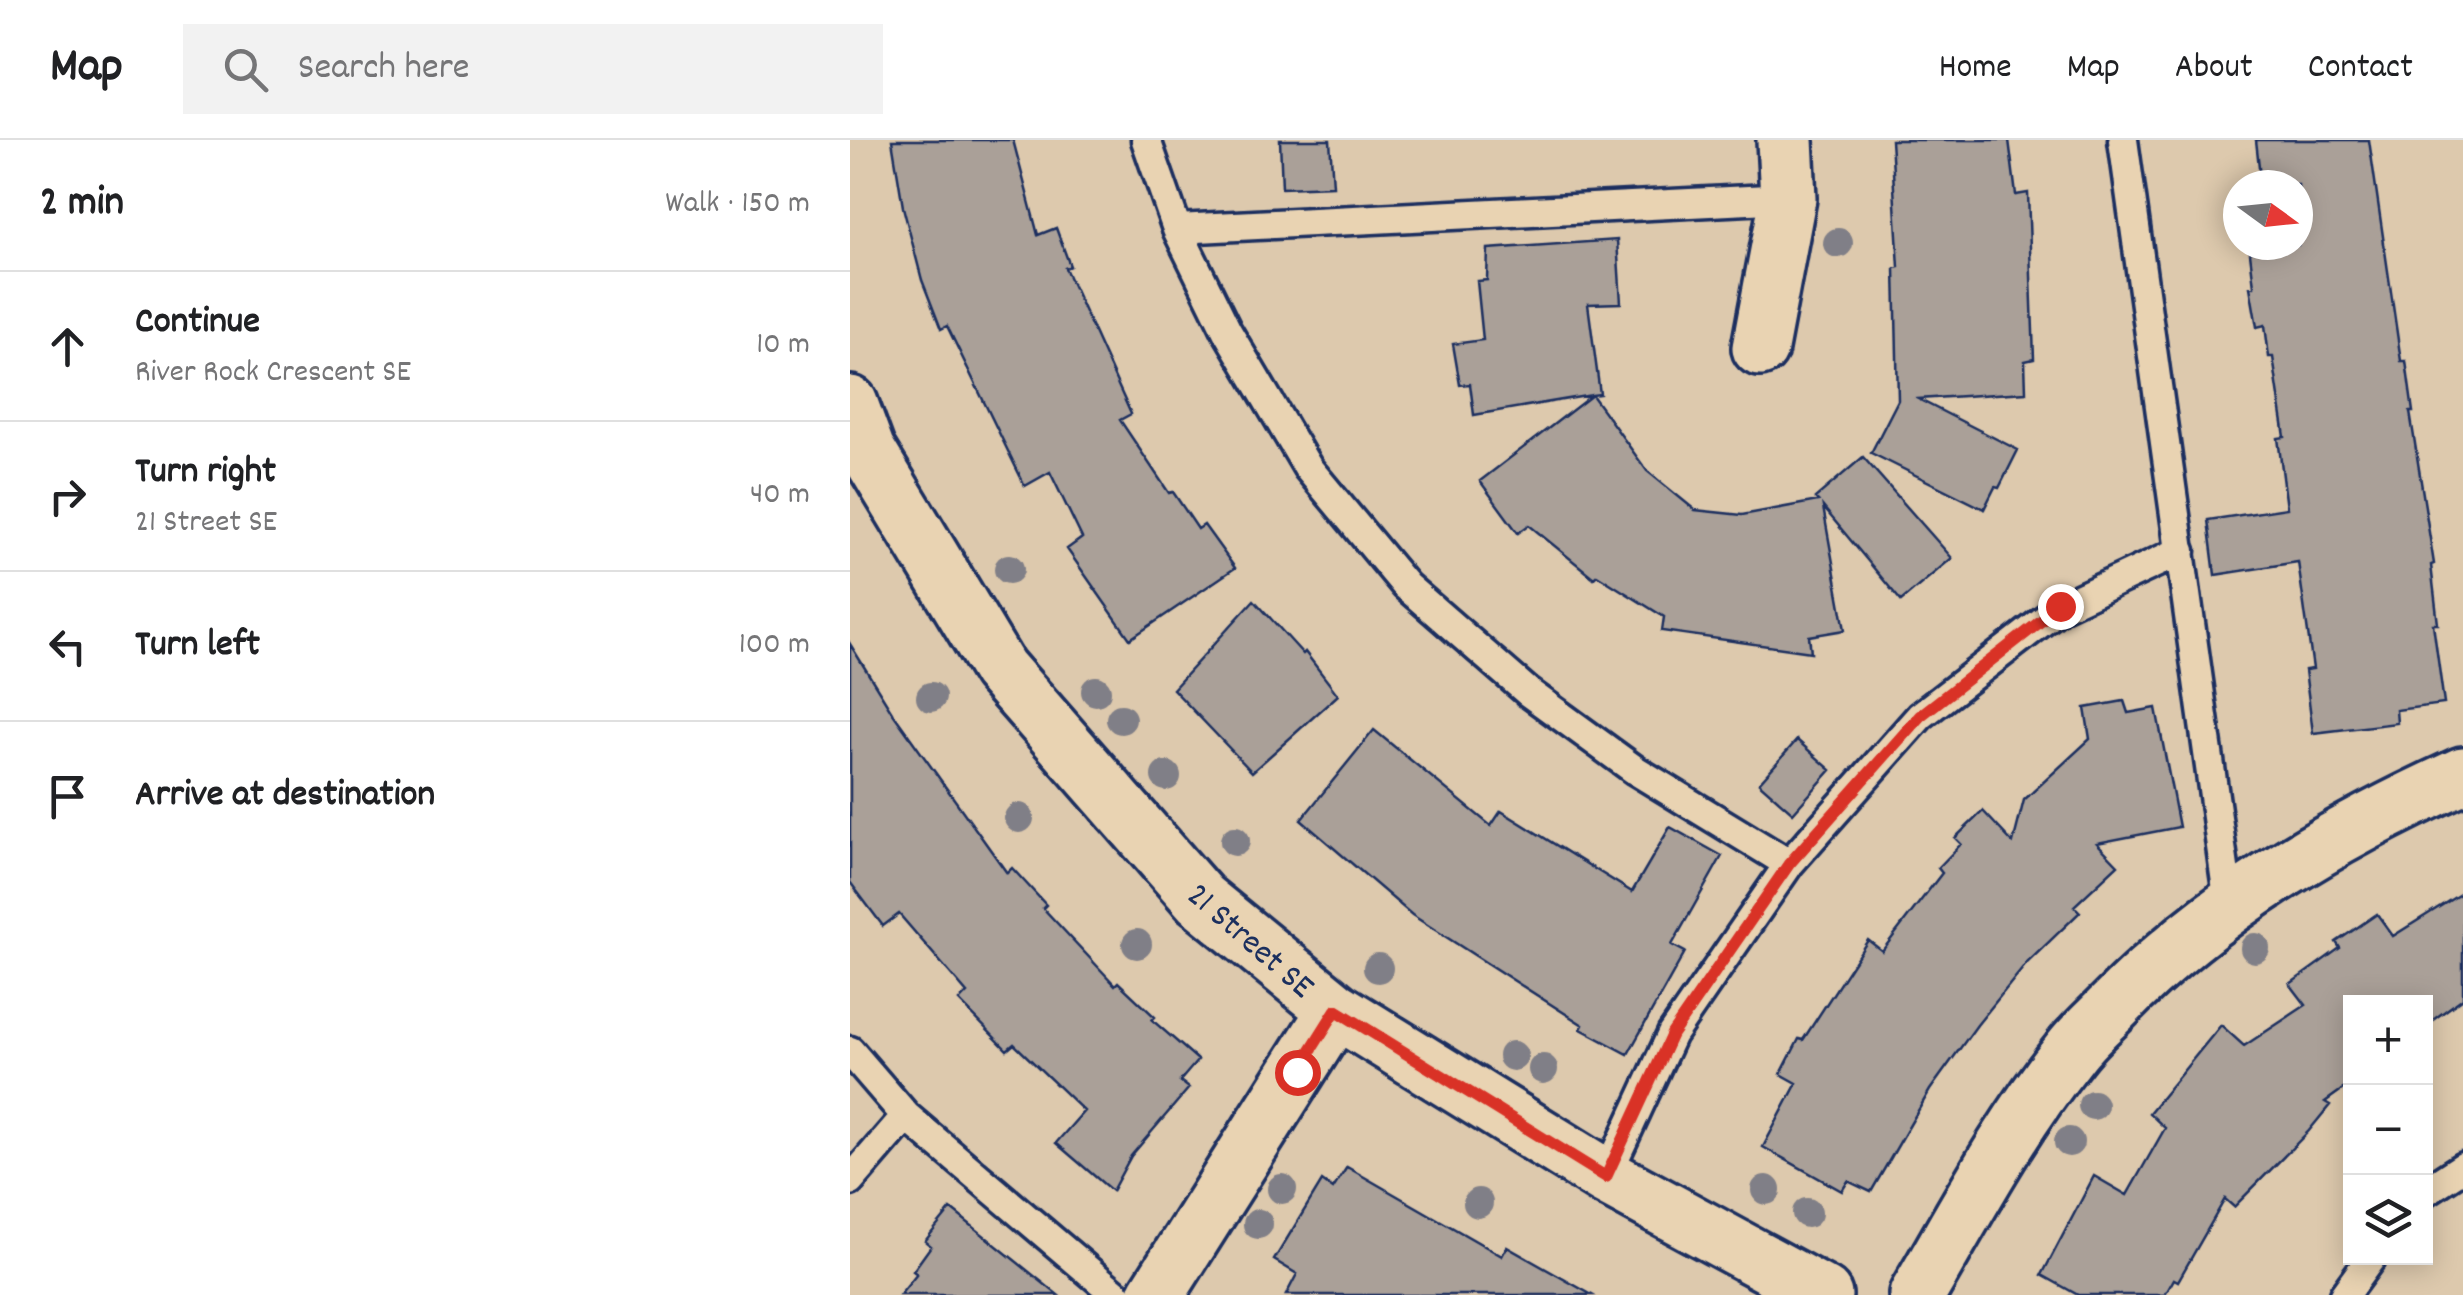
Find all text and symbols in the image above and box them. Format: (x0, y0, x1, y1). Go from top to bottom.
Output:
search box (183, 24, 883, 114)
text: Map (50, 35, 123, 104)
icon: search (218, 42, 273, 97)
text: Search here (298, 42, 470, 97)
text: Home (1939, 44, 2012, 94)
text: Map (2067, 44, 2120, 94)
text: About (2175, 44, 2253, 94)
text: Contact (2308, 44, 2413, 94)
north arrow (2223, 170, 2313, 260)
text: 2 min (40, 175, 124, 235)
text: Walk · 150 m (665, 182, 810, 228)
text: Continue (135, 296, 260, 351)
icon: ahead (40, 319, 95, 374)
text: 10 m (756, 323, 810, 369)
text: River Rock Crescent SE (135, 351, 411, 397)
text: Turn right (135, 446, 276, 501)
icon: right (40, 469, 95, 524)
text: 40 m (750, 473, 810, 519)
text: 21 Street SE (135, 501, 277, 547)
route end (2038, 584, 2084, 630)
icon: left (40, 619, 95, 674)
text: Turn left (135, 619, 260, 674)
text: 100 m (739, 623, 810, 669)
icon: arrive (40, 769, 95, 824)
text: Arrive at destination (135, 769, 435, 824)
street label: 21 Street SE (1174, 873, 1324, 1013)
map controls (2343, 995, 2433, 1265)
button: + (2343, 995, 2433, 1085)
route start (1275, 1050, 1321, 1096)
button: − (2343, 1085, 2433, 1175)
button: layers (2343, 1175, 2433, 1265)

